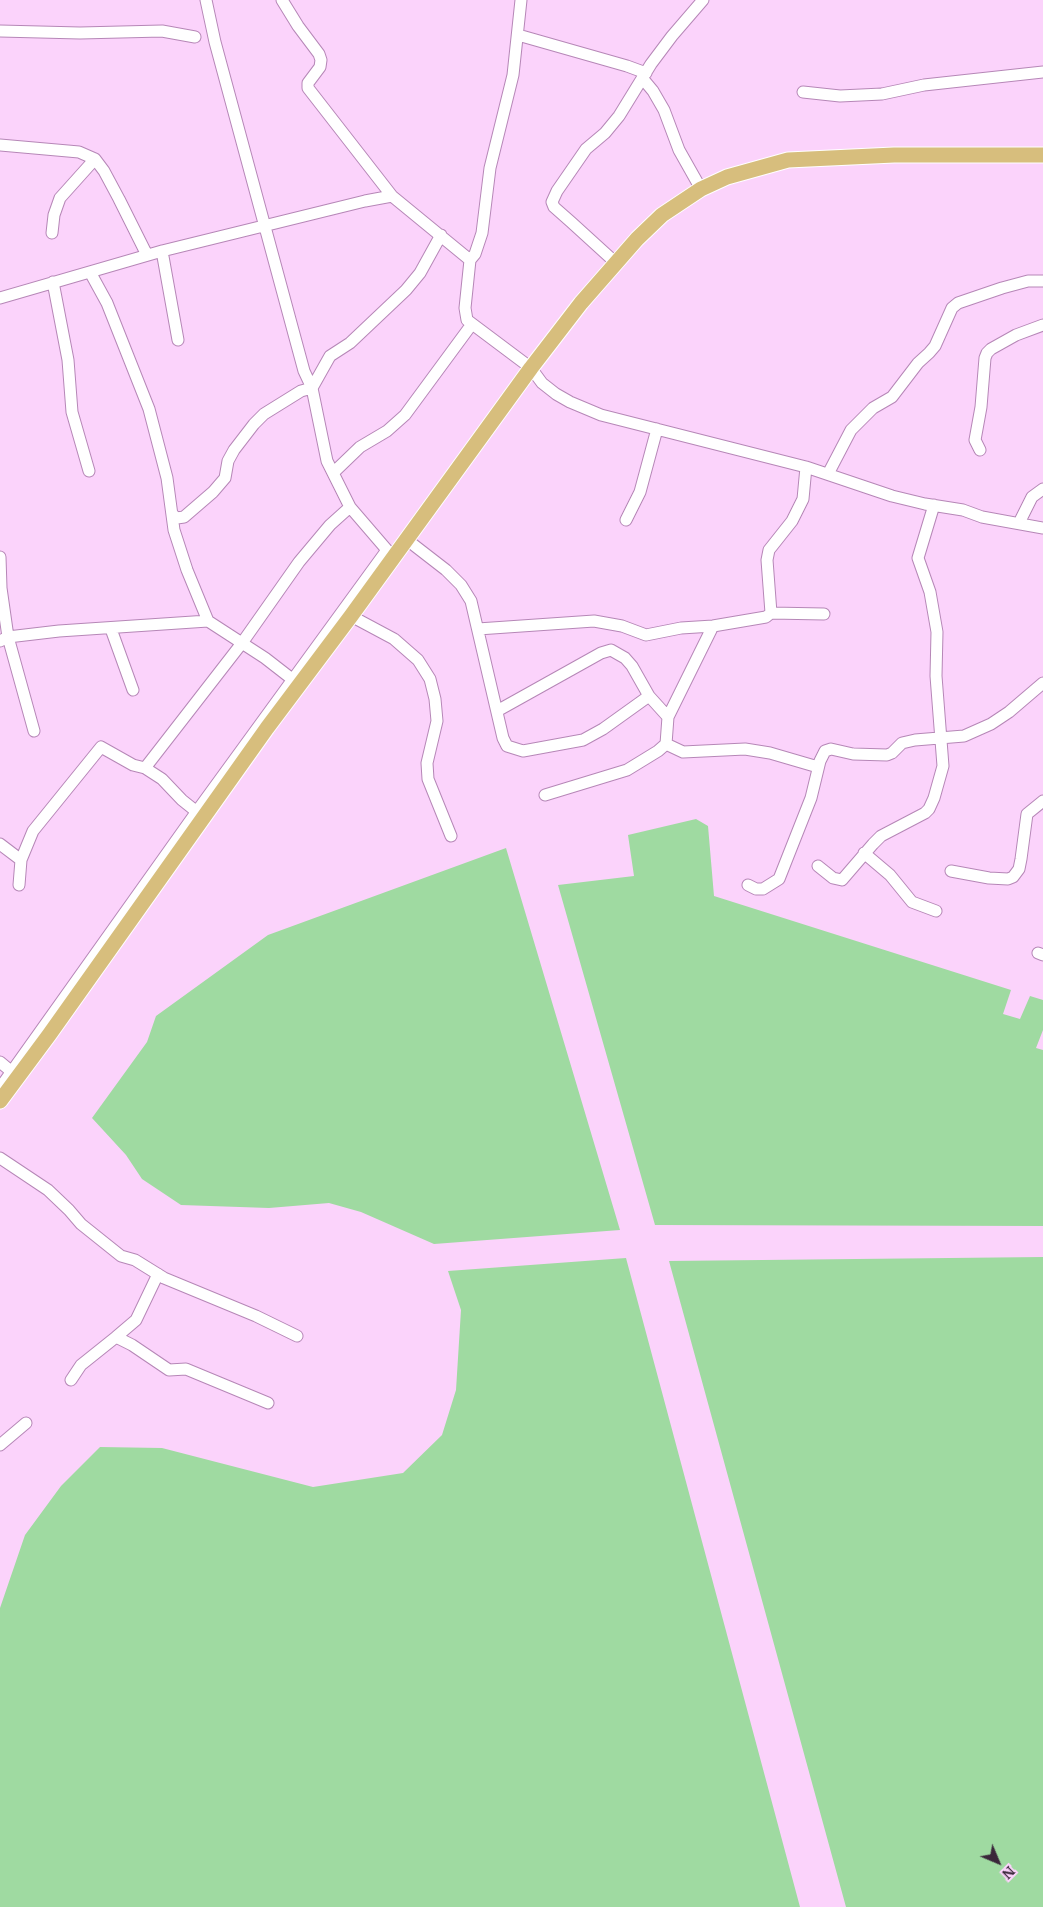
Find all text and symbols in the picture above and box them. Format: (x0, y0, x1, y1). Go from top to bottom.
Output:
north arrow (973, 1837, 1023, 1887)
text: N (998, 1862, 1019, 1883)

